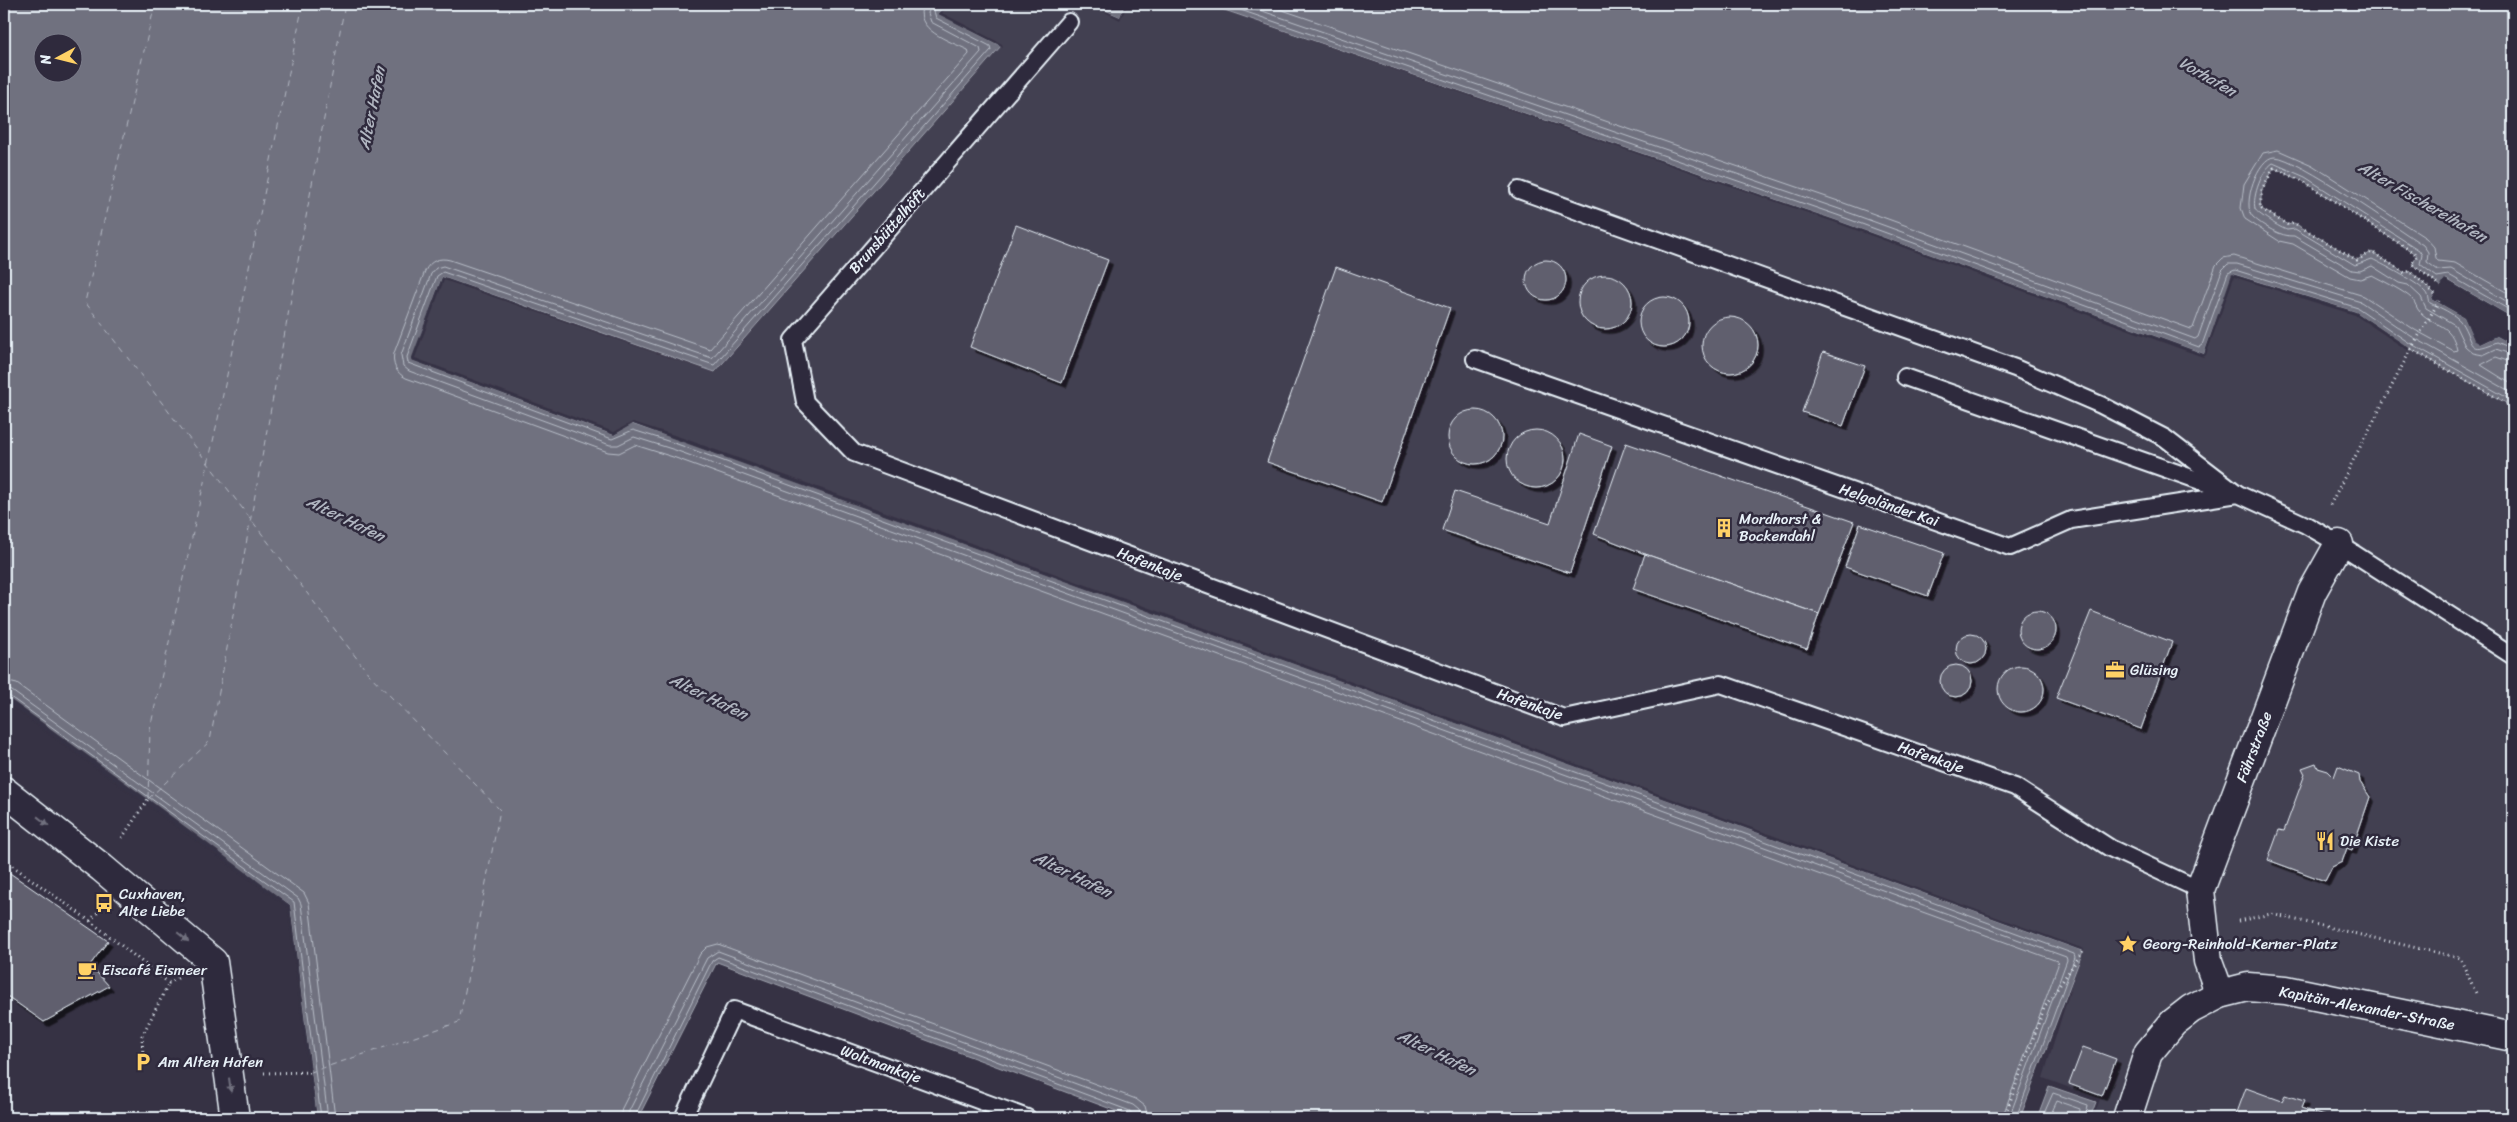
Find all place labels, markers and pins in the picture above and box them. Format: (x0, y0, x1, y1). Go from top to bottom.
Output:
place label: Mordhorst & Bockendahl (1739, 506, 1821, 549)
building icon: Mordhorst & Bockendahl (1713, 517, 1735, 539)
place label: Glüsing (2130, 657, 2179, 683)
office icon: Glüsing (2104, 659, 2126, 681)
place label: Die Kiste (2340, 828, 2399, 854)
restaurant icon: Die Kiste (2314, 830, 2336, 852)
place label: Cuxhaven, Alte Liebe (118, 881, 186, 924)
bus stop icon: Cuxhaven, Alte Liebe (93, 892, 115, 914)
place label: Georg-Reinhold-Kerner-Platz (2143, 931, 2338, 957)
place icon: Georg-Reinhold-Kerner-Platz (2117, 933, 2139, 955)
place label: Eiscafé Eismeer (102, 957, 208, 983)
cafe icon: Eiscafé Eismeer (76, 959, 98, 981)
place label: Am Alten Hafen (157, 1049, 263, 1075)
parking icon: Am Alten Hafen (132, 1051, 154, 1073)

